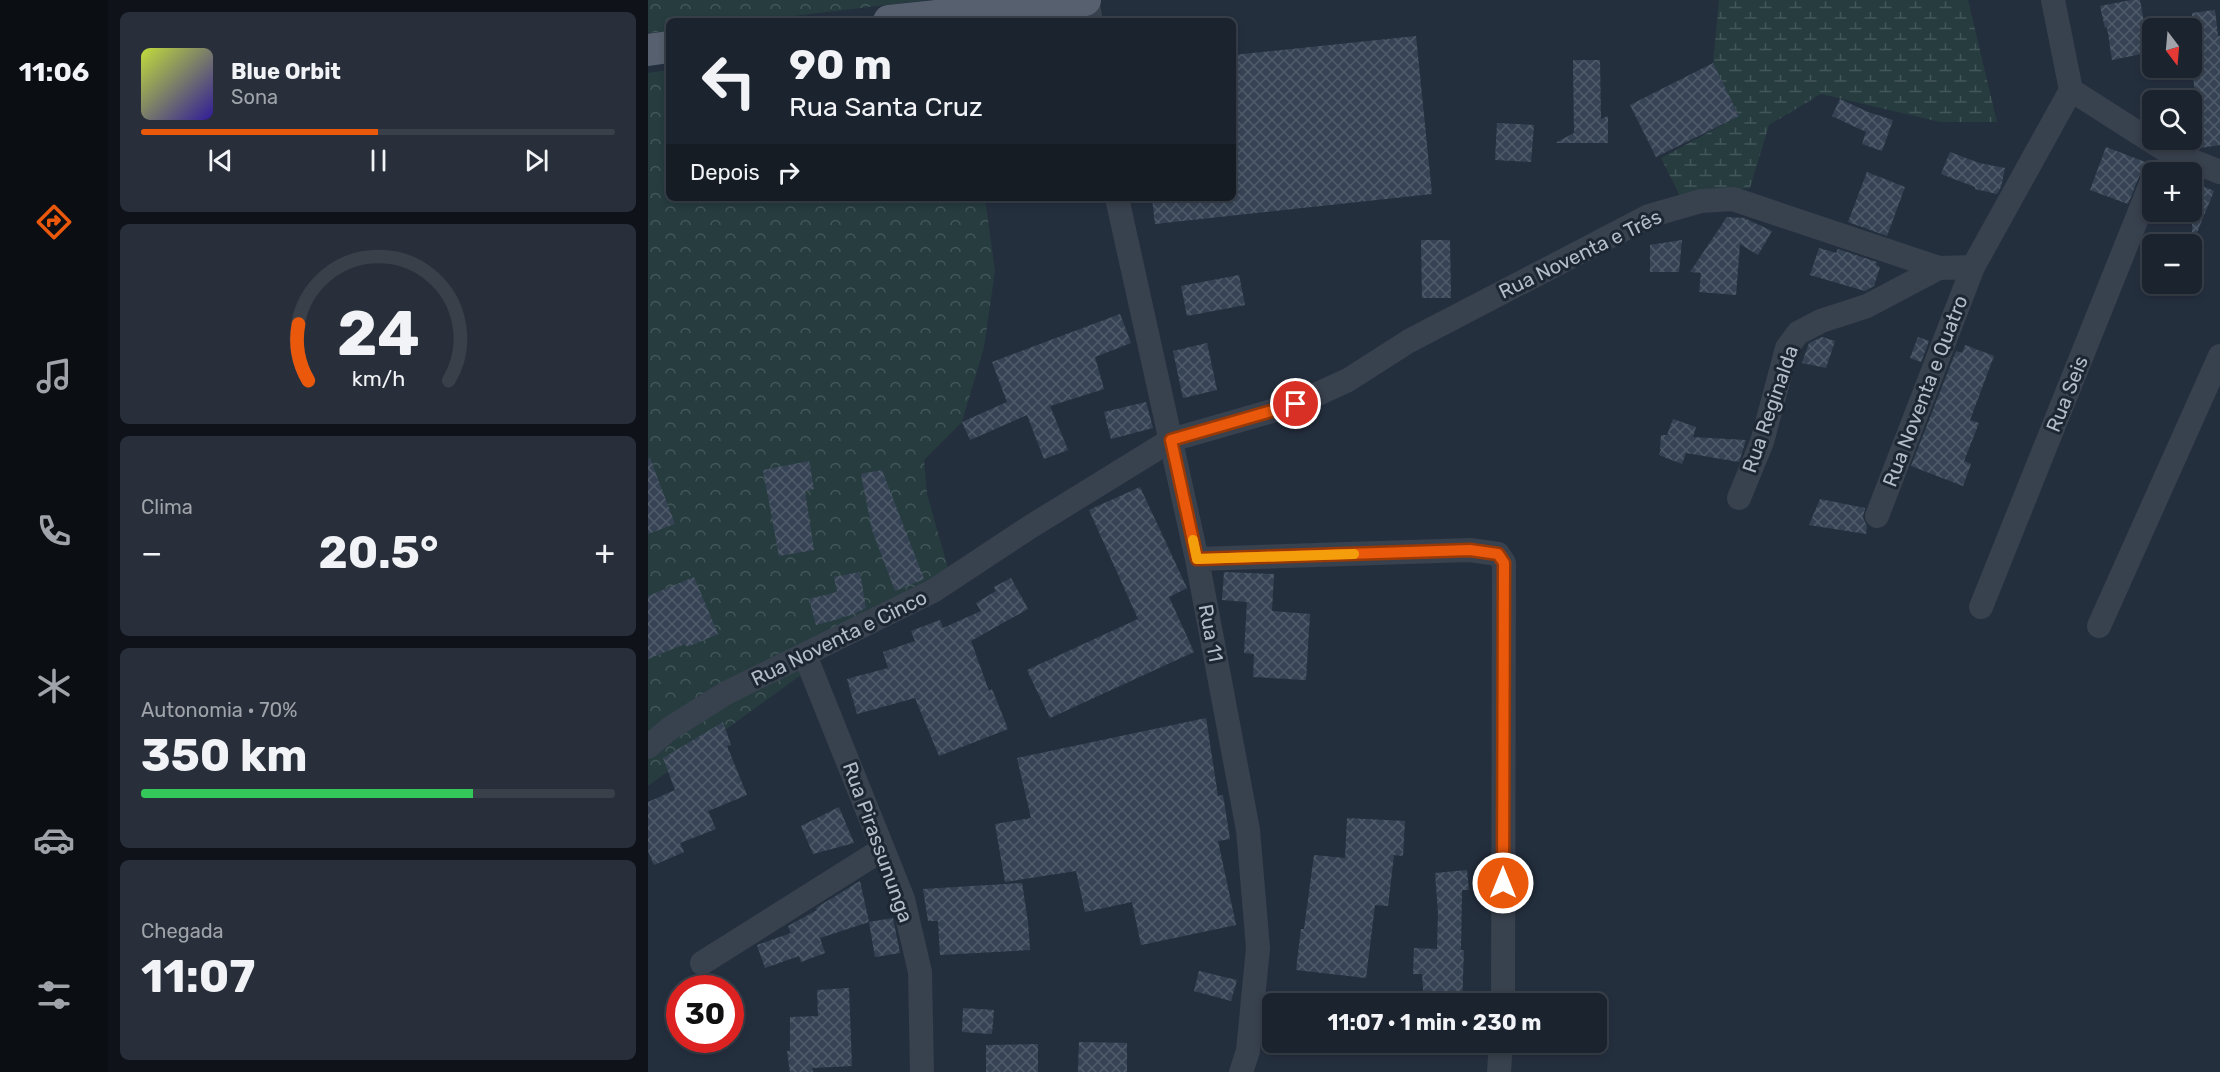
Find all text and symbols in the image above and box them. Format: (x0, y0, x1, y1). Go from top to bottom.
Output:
north arrow (2142, 18, 2202, 78)
map controls (2142, 18, 2202, 294)
text: 90 m (789, 40, 892, 90)
icon: left (690, 42, 768, 120)
text: 11:06 (19, 56, 89, 88)
text: Blue Orbit (231, 58, 341, 85)
text: Sona (231, 85, 278, 109)
button: search (2142, 90, 2202, 150)
text: Rua Santa Cruz (789, 91, 983, 123)
icon: previous (204, 144, 237, 177)
icon: pause (362, 144, 395, 177)
icon: next (520, 144, 553, 177)
icon: right (772, 156, 805, 189)
text: Depois (690, 159, 760, 186)
button: + (2142, 162, 2202, 222)
icon: directions (33, 201, 75, 243)
street label: Rua Noventa e Três (1495, 204, 1665, 304)
button: − (2142, 234, 2202, 294)
street label: Rua Noventa e Quatro (1877, 292, 1973, 490)
text: 24 (337, 297, 419, 371)
street label: Rua Reginalda (1737, 342, 1803, 476)
street label: Rua Seis (2041, 353, 2093, 435)
icon: music (33, 355, 75, 397)
text: km/h (351, 366, 405, 391)
pin (1270, 378, 1321, 429)
icon: arrive (1279, 387, 1312, 420)
text: Clima (141, 495, 193, 519)
icon: phone (33, 510, 75, 552)
text: 20.5° (319, 526, 438, 579)
text: − (141, 533, 162, 572)
text: + (594, 533, 615, 572)
street label: Rua Noventa e Cinco (747, 585, 931, 691)
street label: Rua 11 (1194, 602, 1228, 664)
icon: climate (33, 665, 75, 707)
text: Autonomia · 70% (141, 698, 297, 722)
text: 350 km (141, 729, 307, 782)
street label: Rua Pirassununga (838, 759, 918, 925)
icon: car (33, 819, 75, 861)
position arrow (1471, 851, 1535, 915)
text: Chegada (141, 919, 224, 943)
text: 11:07 (141, 950, 255, 1003)
icon: filters (33, 974, 75, 1016)
speed limit sign: 30 (666, 975, 744, 1053)
text: 11:07 · 1 min · 230 m (1328, 1009, 1541, 1036)

